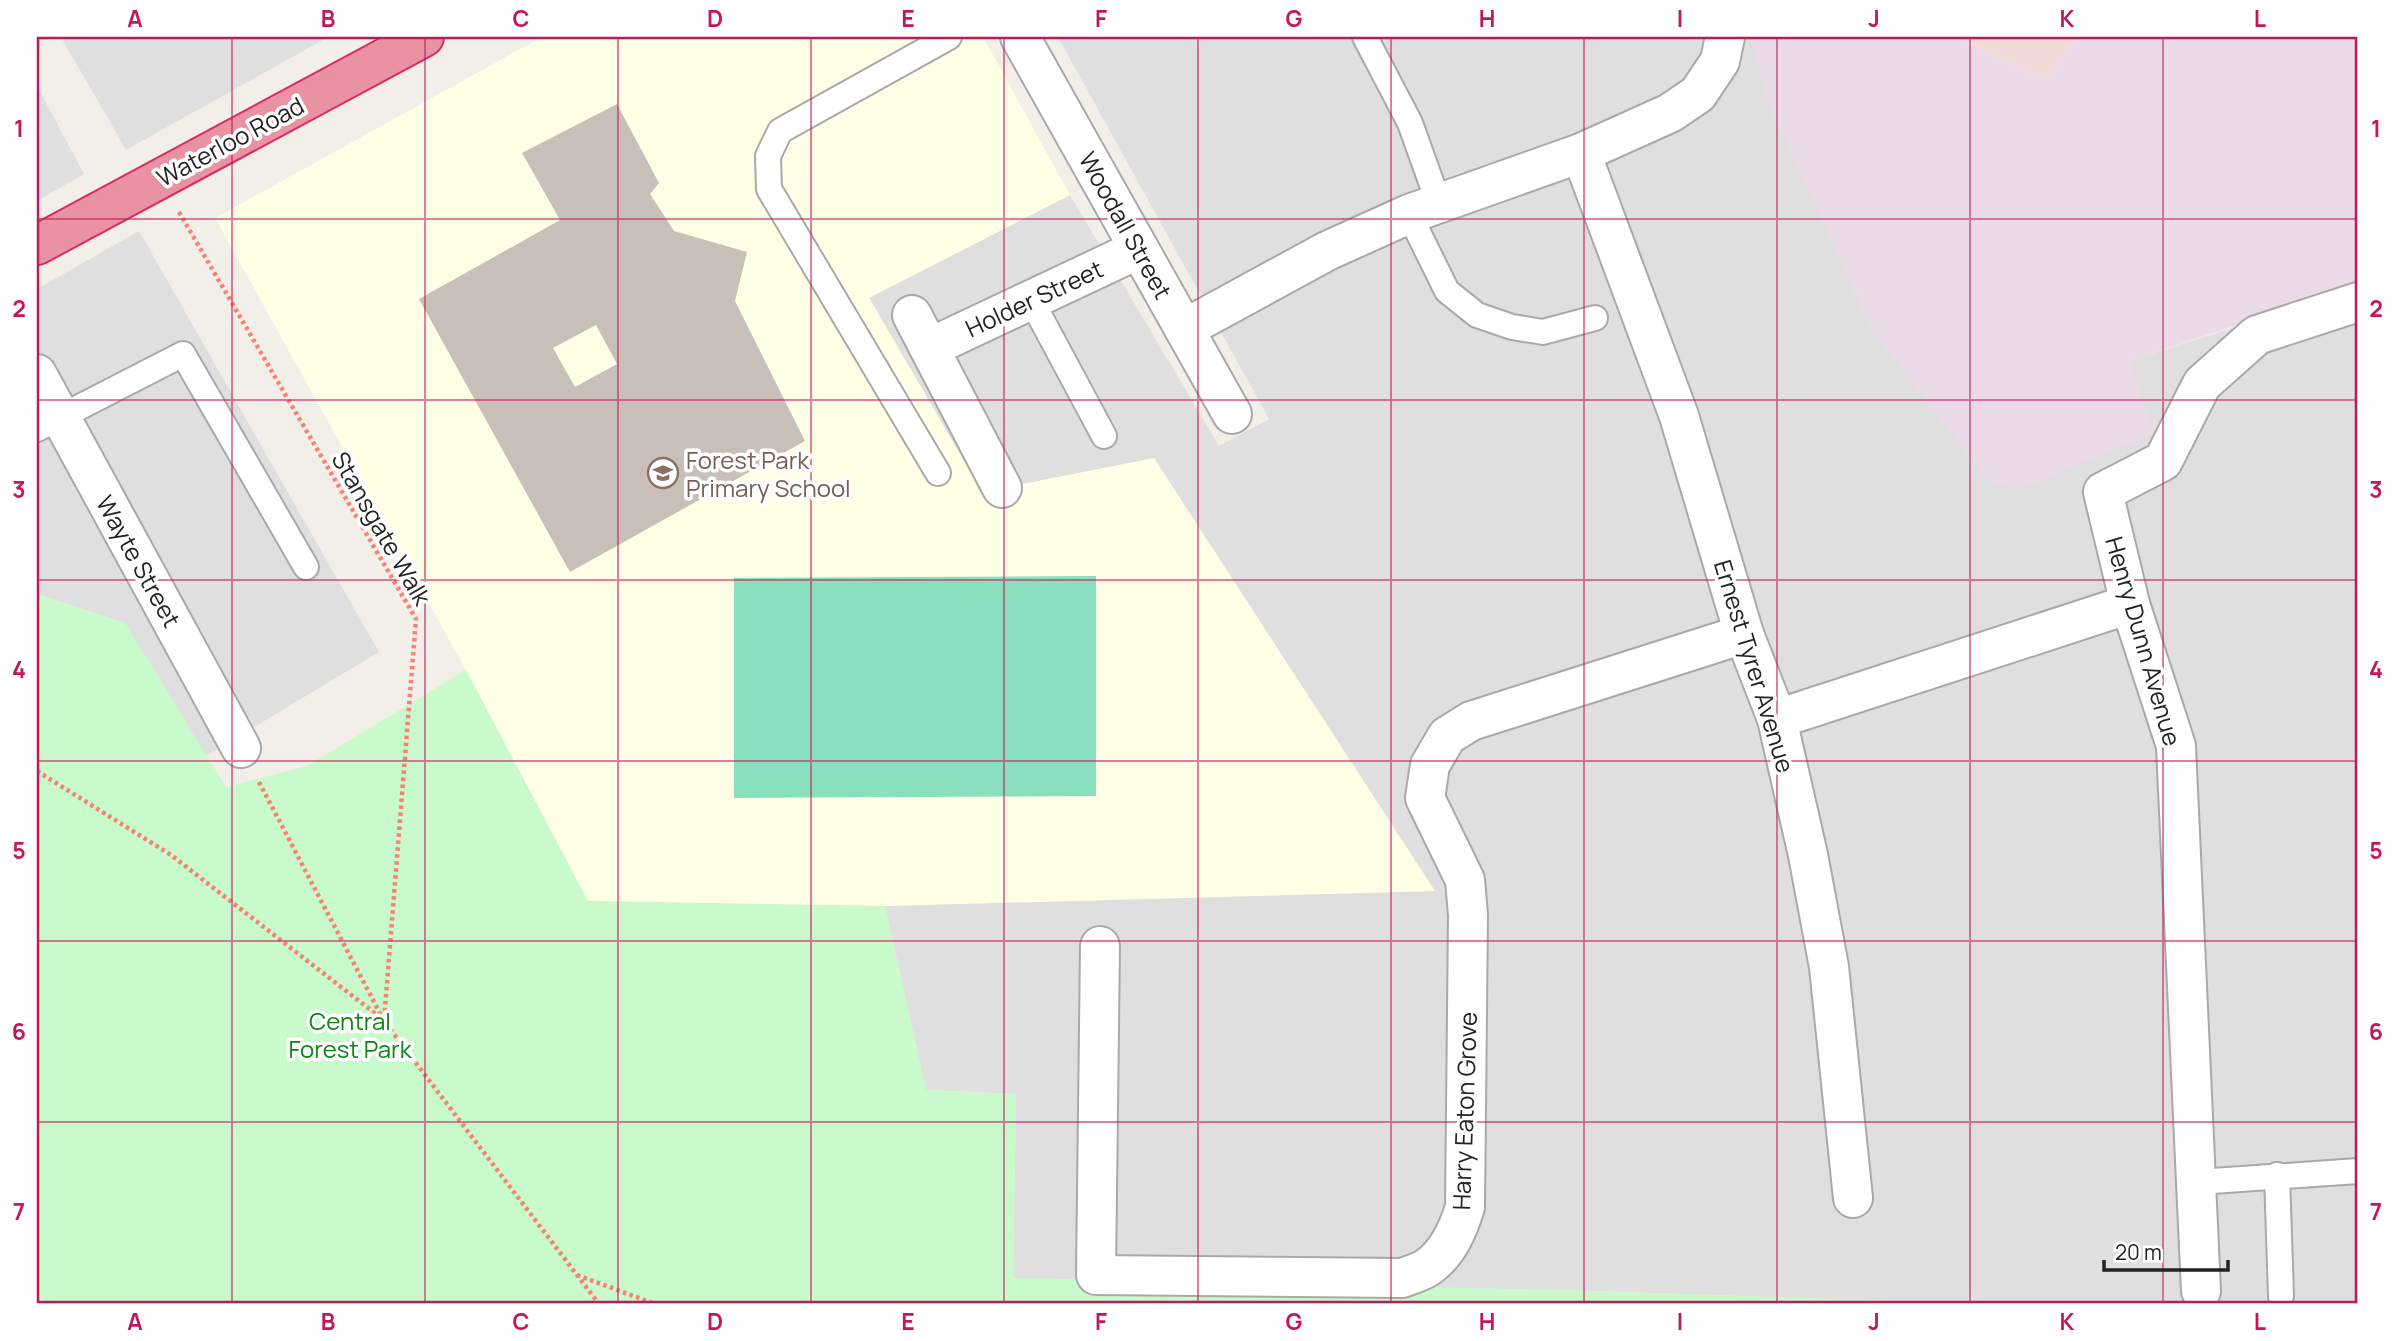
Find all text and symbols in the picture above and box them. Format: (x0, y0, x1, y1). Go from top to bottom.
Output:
text: A (127, 2, 143, 34)
text: B (321, 2, 335, 34)
text: C (513, 2, 530, 34)
text: D (707, 2, 723, 34)
text: E (901, 2, 915, 34)
text: F (1095, 2, 1107, 34)
text: G (1286, 2, 1303, 34)
text: H (1479, 2, 1495, 34)
text: I (1677, 2, 1683, 34)
text: J (1868, 2, 1880, 34)
text: K (2060, 2, 2075, 34)
text: L (2254, 2, 2266, 34)
street label: Waterloo Road (151, 88, 309, 194)
text: 1 (14, 112, 24, 144)
text: 1 (2371, 112, 2381, 144)
street label: Woodall Street (1072, 146, 1180, 304)
street label: Holder Street (960, 252, 1108, 344)
text: 2 (12, 292, 26, 324)
text: 2 (2369, 292, 2383, 324)
place label: Forest Park Primary School (686, 443, 851, 504)
street label: Stansgate Walk (325, 445, 440, 612)
school or university icon: Forest Park Primary School (646, 456, 680, 490)
text: 3 (12, 473, 26, 505)
text: 3 (2369, 473, 2383, 505)
street label: Wayte Street (89, 489, 189, 633)
street label: Henry Dunn Avenue (2098, 533, 2190, 749)
street label: Ernest Tyrer Avenue (1707, 556, 1803, 776)
text: 4 (12, 653, 26, 685)
text: 4 (2369, 653, 2383, 685)
text: 5 (12, 834, 26, 866)
text: 5 (2369, 834, 2383, 866)
park label: Central Forest Park (288, 1004, 413, 1065)
street label: Harry Eaton Grove (1444, 1011, 1484, 1211)
text: 6 (12, 1015, 26, 1047)
text: 6 (2369, 1015, 2383, 1047)
text: 7 (13, 1195, 25, 1227)
text: 7 (2370, 1195, 2382, 1227)
scale bar (2104, 1229, 2229, 1273)
text: 20 m (2115, 1238, 2162, 1266)
text: A (127, 1305, 143, 1337)
text: B (321, 1305, 335, 1337)
text: C (513, 1305, 530, 1337)
text: D (707, 1305, 723, 1337)
text: E (901, 1305, 915, 1337)
text: F (1095, 1305, 1107, 1337)
text: G (1286, 1305, 1303, 1337)
text: H (1479, 1305, 1495, 1337)
text: I (1677, 1305, 1683, 1337)
text: J (1868, 1305, 1880, 1337)
text: K (2060, 1305, 2075, 1337)
text: L (2254, 1305, 2266, 1337)

